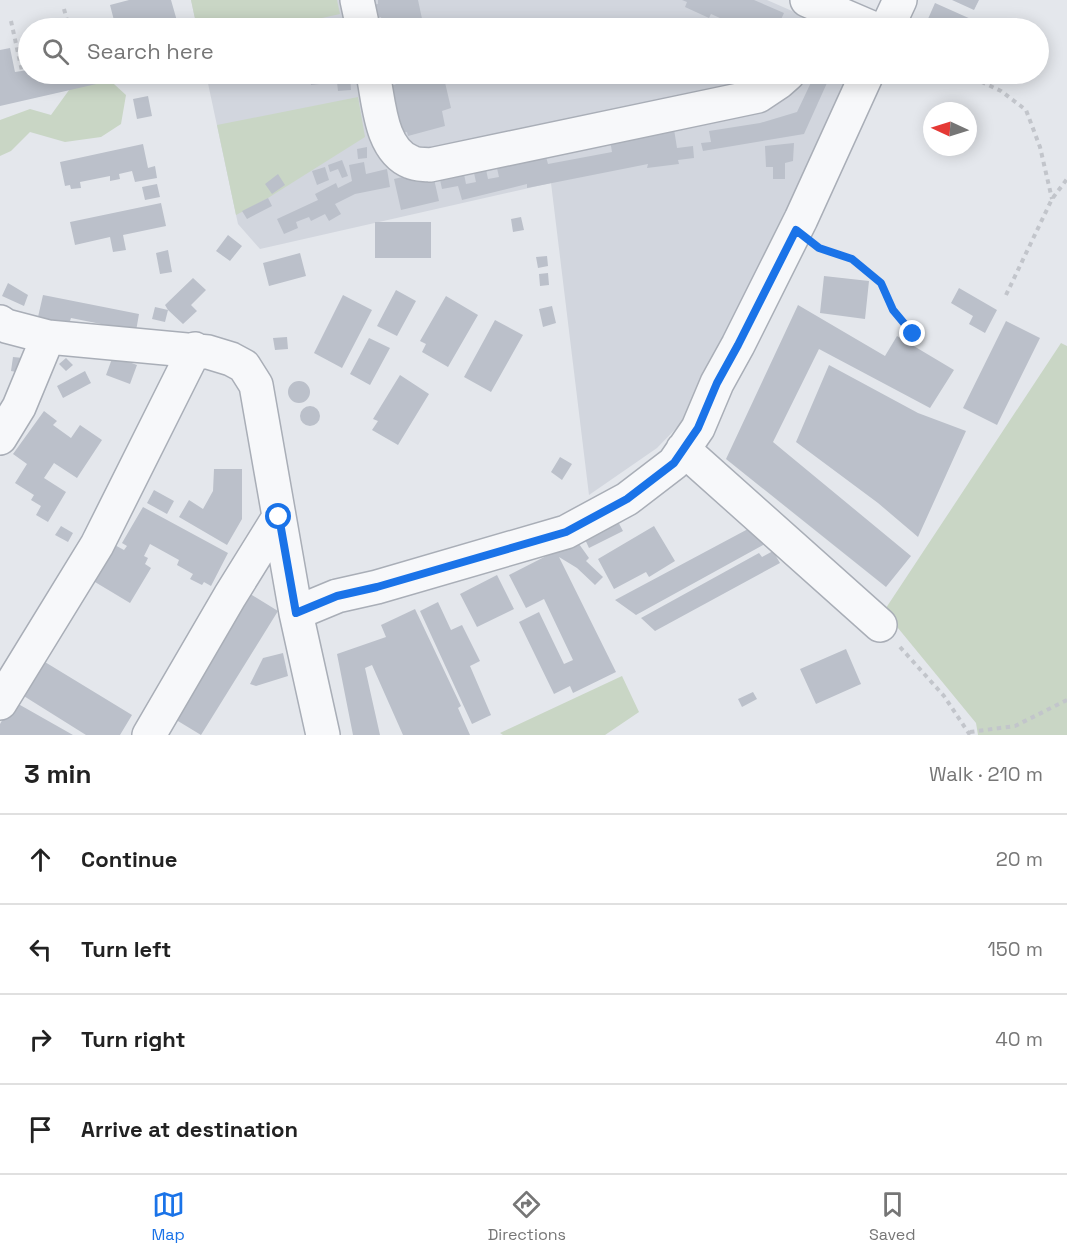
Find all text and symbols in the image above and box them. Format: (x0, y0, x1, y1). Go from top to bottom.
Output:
search box (18, 18, 1049, 84)
icon: search (39, 35, 72, 68)
text: Search here (87, 37, 214, 65)
north arrow (923, 102, 977, 156)
route end (899, 320, 925, 346)
route start (265, 503, 291, 529)
text: 3 min (24, 757, 92, 791)
text: Walk · 210 m (929, 761, 1043, 787)
icon: ahead (24, 843, 57, 876)
text: Continue (81, 845, 177, 873)
text: 20 m (996, 846, 1043, 872)
icon: left (24, 933, 57, 966)
text: Turn left (81, 935, 171, 963)
text: 150 m (988, 936, 1043, 962)
icon: right (24, 1023, 57, 1056)
text: Turn right (81, 1025, 186, 1053)
text: 40 m (995, 1026, 1043, 1052)
icon: arrive (24, 1113, 57, 1146)
text: Arrive at destination (81, 1115, 298, 1143)
tab: Map (151, 1188, 185, 1245)
tab: Directions (488, 1188, 566, 1245)
tab: Saved (869, 1188, 916, 1245)

